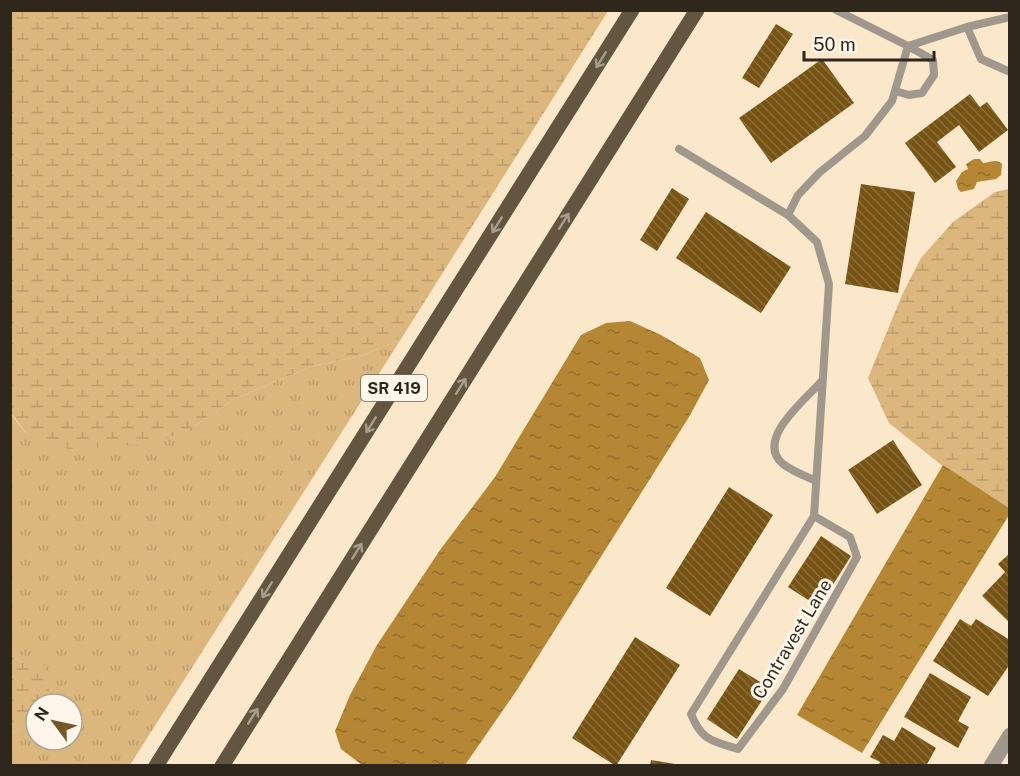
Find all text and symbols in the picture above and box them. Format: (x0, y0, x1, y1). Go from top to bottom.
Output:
scale bar (804, 24, 934, 62)
text: 50 m (813, 34, 856, 55)
one-way arrow (595, 51, 607, 68)
one-way arrow (559, 213, 571, 230)
one-way arrow (491, 216, 503, 233)
road number: SR 419 (361, 375, 427, 401)
one-way arrow (455, 378, 467, 395)
one-way arrow (364, 416, 376, 433)
one-way arrow (351, 543, 363, 560)
street label: Contravest Lane (748, 575, 836, 703)
one-way arrow (260, 581, 272, 598)
north arrow (24, 692, 84, 752)
text: N (30, 704, 53, 725)
one-way arrow (248, 708, 260, 725)

